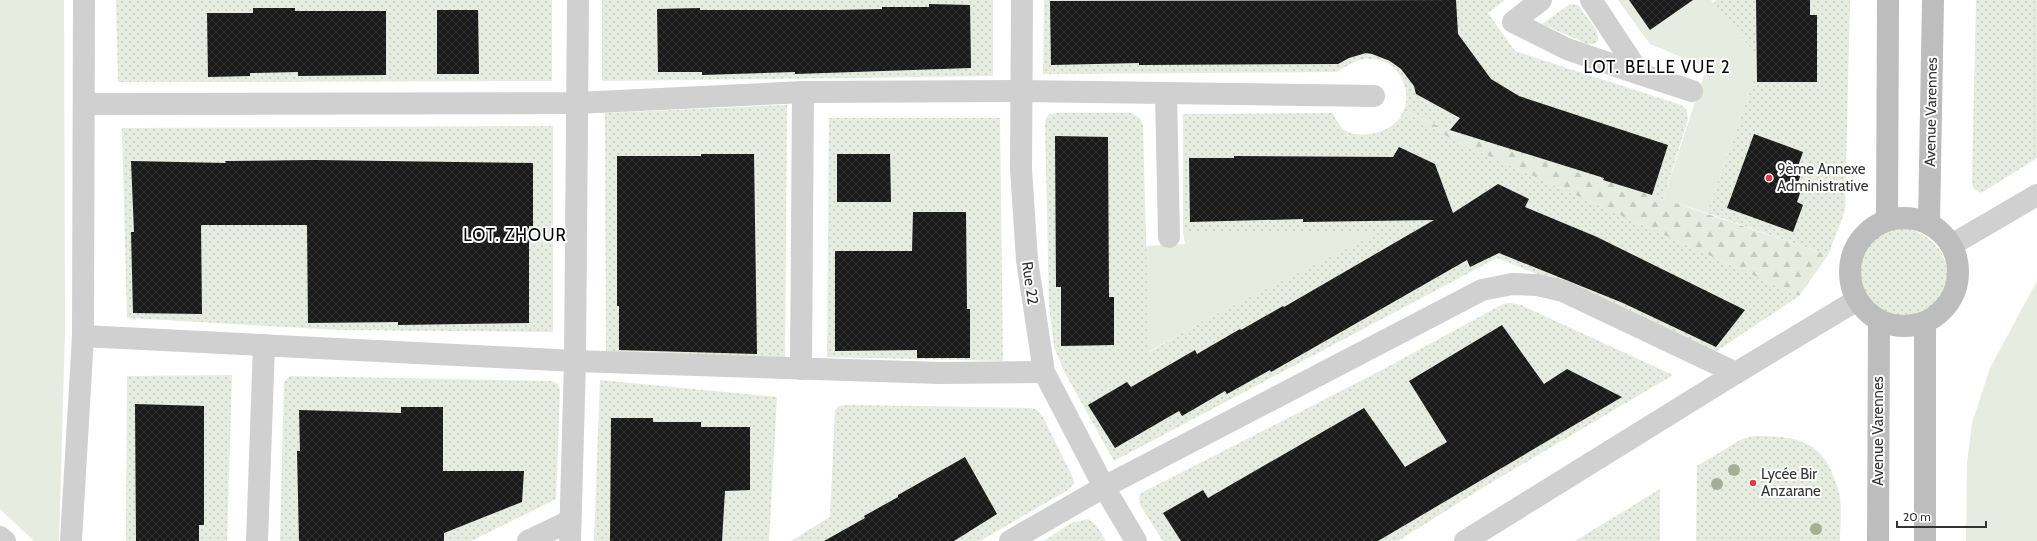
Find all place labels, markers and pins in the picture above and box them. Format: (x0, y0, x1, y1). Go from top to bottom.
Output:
place label: 9ème Annexe Administrative (1777, 160, 1869, 195)
marker: 9ème Annexe Administrative (1764, 173, 1774, 183)
place label: Lycée Bir Anzarane (1761, 465, 1821, 500)
marker: Lycée Bir Anzarane (1748, 478, 1758, 488)

